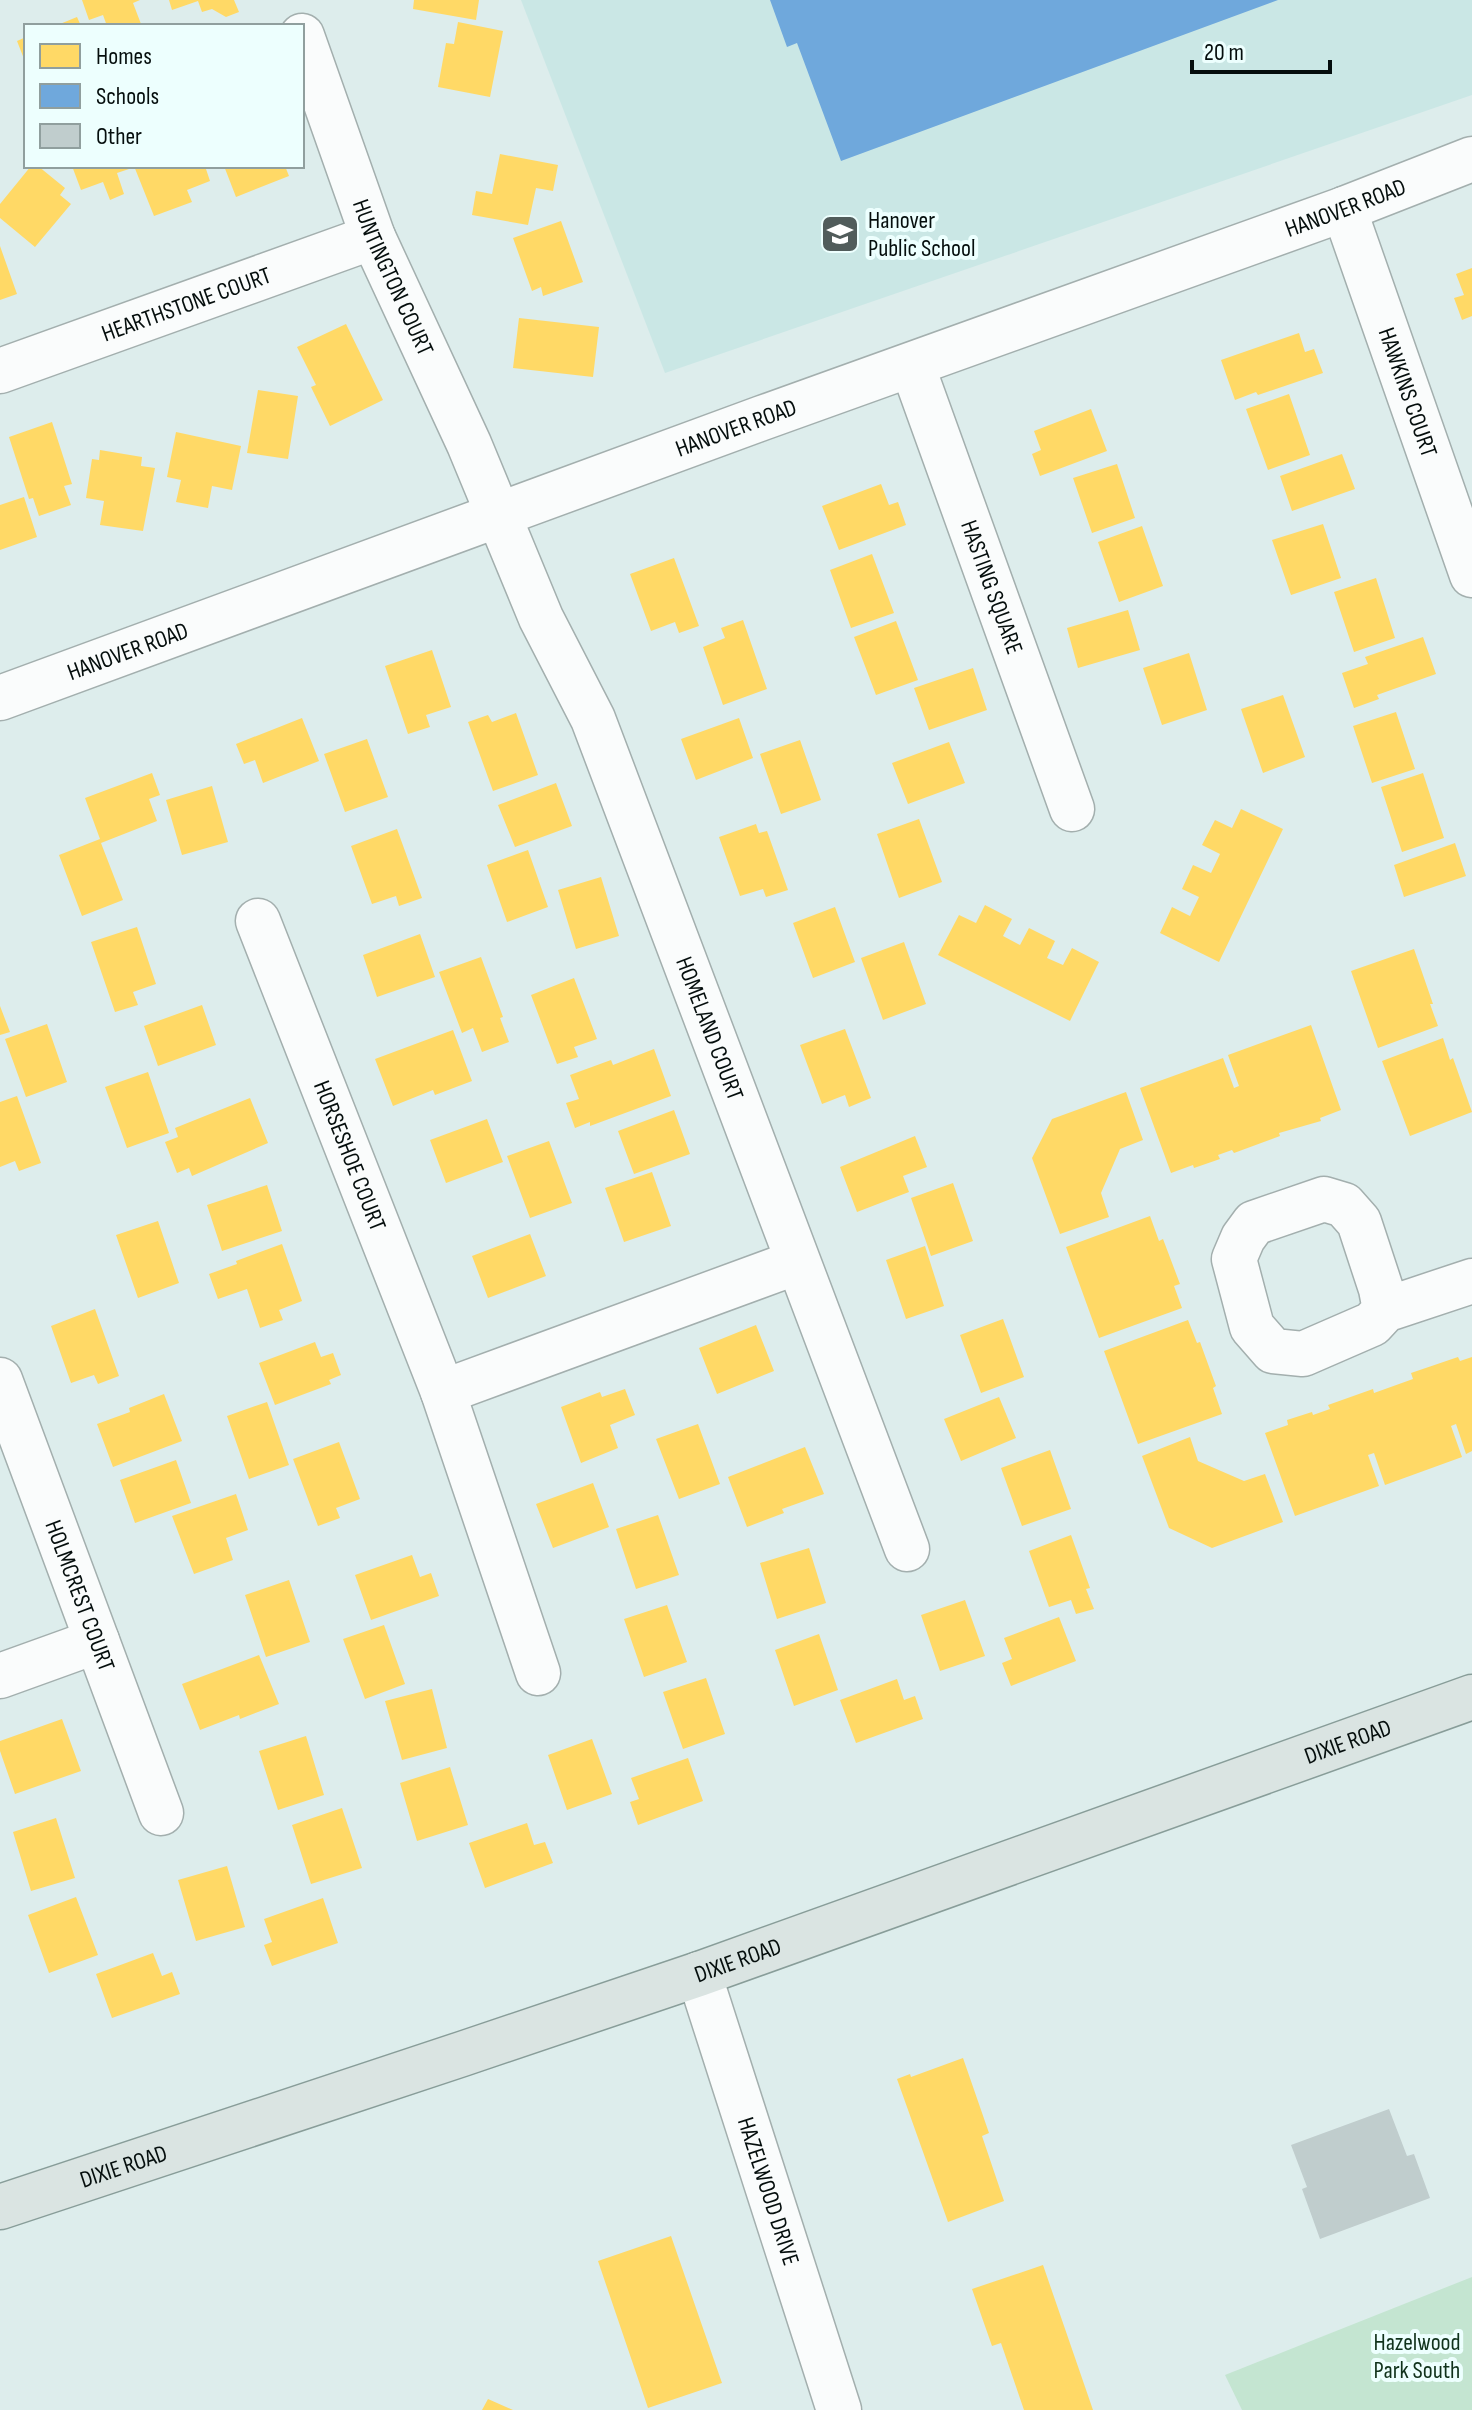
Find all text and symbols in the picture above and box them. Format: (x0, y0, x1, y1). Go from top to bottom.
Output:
legend (24, 24, 304, 168)
scale bar (1192, 24, 1330, 74)
text: 20 m (1204, 38, 1244, 67)
text: Homes (96, 42, 152, 71)
text: Schools (96, 82, 159, 111)
text: Other (96, 122, 142, 151)
street label: HANOVER ROAD (1281, 172, 1410, 244)
street label: HUNTINGTON COURT (346, 195, 440, 360)
place label: Hanover Public School (868, 206, 976, 263)
school or university icon: Hanover Public School (819, 213, 861, 255)
street label: HEARTHSTONE COURT (98, 261, 275, 348)
street label: HAWKINS COURT (1372, 324, 1444, 461)
street label: HANOVER ROAD (672, 393, 801, 464)
street label: HASTING SQUARE (954, 516, 1029, 658)
street label: HANOVER ROAD (63, 616, 192, 687)
street label: HOMELAND COURT (669, 953, 750, 1105)
street label: HORSESHOE COURT (307, 1076, 392, 1235)
street label: HOLMCREST COURT (38, 1516, 121, 1676)
street label: DIXIE ROAD (1301, 1713, 1395, 1771)
street label: DIXIE ROAD (691, 1932, 785, 1989)
street label: HAZELWOOD DRIVE (731, 2114, 806, 2269)
street label: DIXIE ROAD (76, 2139, 171, 2195)
park label: Hazelwood Park South (1373, 2328, 1461, 2385)

